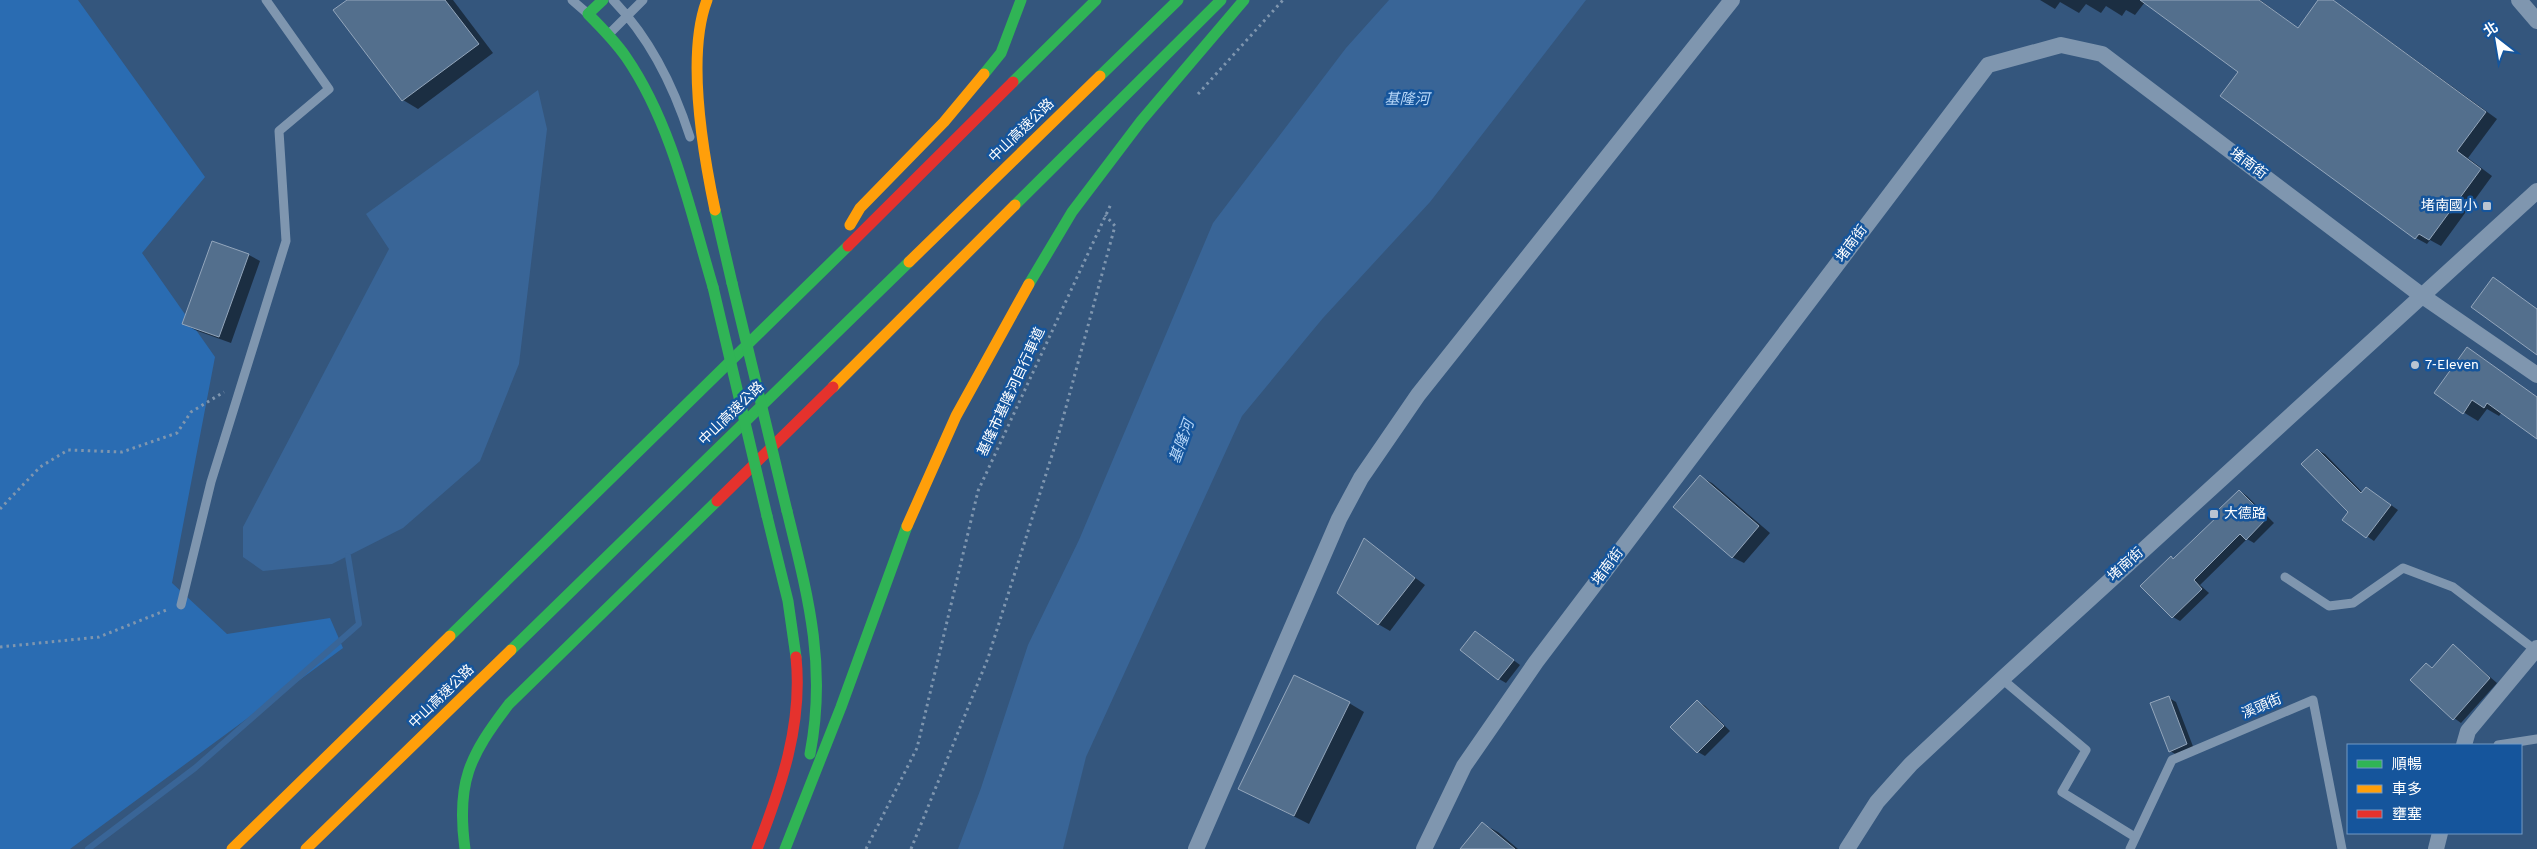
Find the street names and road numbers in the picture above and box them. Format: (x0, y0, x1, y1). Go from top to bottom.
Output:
street label: 中山高速公路 (985, 95, 1058, 166)
street label: 堵南街 (2226, 145, 2270, 183)
street label: 堵南街 (1833, 222, 1871, 266)
street label: 基隆市基隆河自行車道 (975, 325, 1049, 459)
street label: 中山高速公路 (695, 378, 768, 449)
street label: 堵南街 (1589, 545, 1627, 589)
street label: 堵南街 (2105, 545, 2147, 585)
street label: 中山高速公路 (405, 661, 478, 732)
street label: 溪頭街 (2239, 691, 2285, 723)

